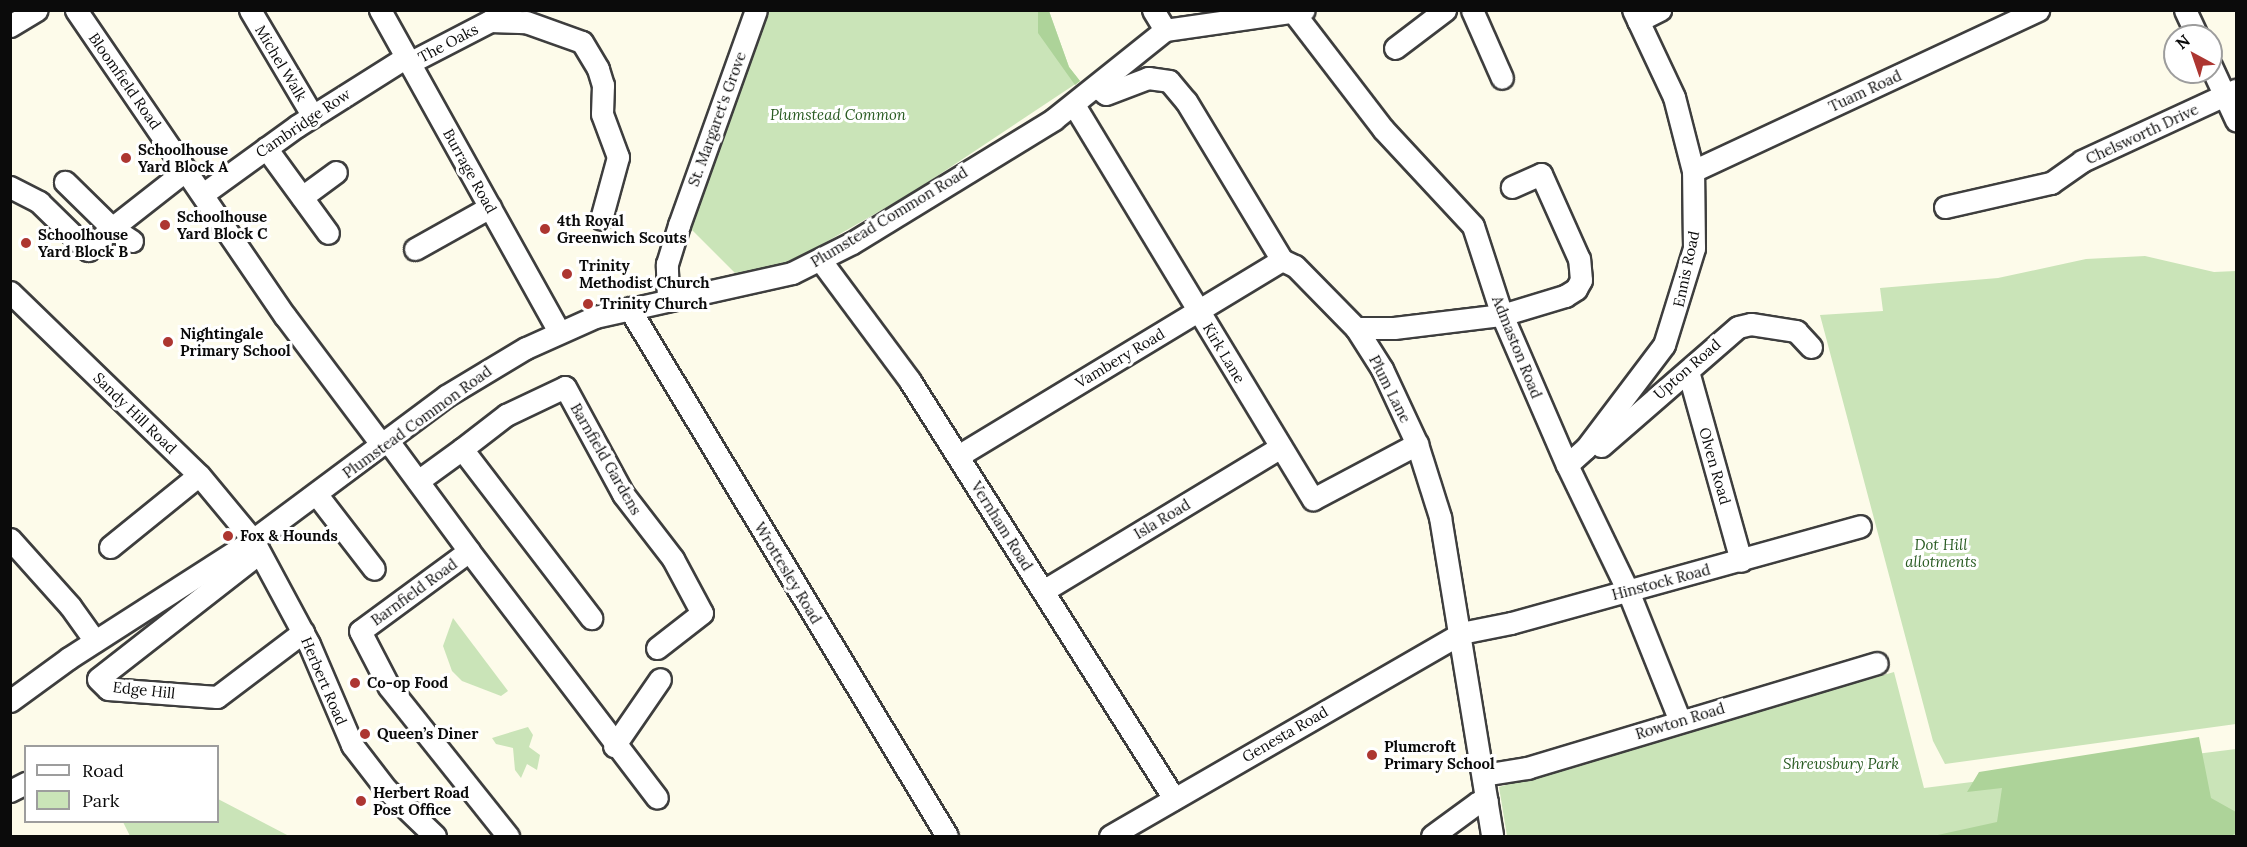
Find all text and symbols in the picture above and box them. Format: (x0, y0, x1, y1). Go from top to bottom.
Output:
street label: The Oaks (415, 20, 481, 66)
street label: Michel Walk (251, 22, 311, 104)
north arrow (2163, 24, 2223, 84)
street label: Bloomfield Road (85, 29, 165, 133)
text: N (2172, 30, 2194, 53)
street label: St. Margaret's Grove (684, 49, 750, 189)
street label: Tuam Road (1826, 66, 1904, 116)
street label: Cambridge Row (252, 85, 354, 161)
street label: Chelsworth Drive (2083, 100, 2201, 168)
park label: Plumstead Common (770, 106, 906, 124)
street label: Burrage Road (439, 126, 501, 216)
place label: Schoolhouse Yard Block A (138, 140, 228, 175)
marker: Schoolhouse Yard Block A (119, 151, 133, 165)
street label: Plumstead Common Road (807, 163, 971, 271)
place label: Schoolhouse Yard Block C (177, 207, 267, 242)
place label: 4th Royal Greenwich Scouts (557, 211, 687, 246)
marker: Schoolhouse Yard Block C (158, 218, 172, 232)
marker: 4th Royal Greenwich Scouts (538, 222, 552, 236)
place label: Schoolhouse Yard Block B (38, 225, 128, 260)
street label: Ennis Road (1669, 229, 1703, 309)
marker: Schoolhouse Yard Block B (19, 236, 33, 250)
place label: Trinity Methodist Church (579, 256, 710, 291)
marker: Trinity Methodist Church (560, 267, 574, 281)
street label: Admaston Road (1488, 293, 1546, 401)
place label: Trinity Church (600, 295, 708, 313)
marker: Trinity Church (581, 297, 595, 311)
street label: Kirk Lane (1199, 320, 1249, 386)
place label: Nightingale Primary School (180, 324, 291, 359)
street label: Vambery Road (1072, 324, 1168, 392)
marker: Nightingale Primary School (161, 335, 175, 349)
street label: Upton Road (1650, 335, 1724, 403)
street label: Plum Lane (1365, 352, 1415, 426)
street label: Plumstead Common Road (339, 362, 495, 482)
street label: Sandy Hill Road (90, 369, 180, 457)
street label: Barnfield Gardens (567, 400, 645, 518)
street label: Olven Road (1695, 425, 1735, 507)
street label: Vernham Road (967, 478, 1037, 574)
street label: Isla Road (1131, 495, 1193, 543)
street label: Wrottesley Road (751, 519, 825, 627)
place label: Fox & Hounds (240, 527, 338, 545)
marker: Fox & Hounds (221, 529, 235, 543)
park label: Dot Hill allotments (1905, 535, 1977, 570)
street label: Barnfield Road (367, 555, 461, 629)
street label: Hinstock Road (1610, 560, 1712, 604)
street label: Herbert Road (297, 634, 351, 728)
place label: Co-op Food (367, 674, 448, 692)
marker: Co-op Food (348, 676, 362, 690)
street label: Edge Hill (112, 678, 176, 702)
street label: Rowton Road (1633, 699, 1727, 743)
street label: Genesta Road (1239, 702, 1331, 766)
place label: Queen’s Diner (377, 725, 478, 743)
marker: Queen’s Diner (358, 727, 372, 741)
place label: Plumcroft Primary School (1384, 737, 1495, 772)
legend (24, 745, 219, 823)
marker: Plumcroft Primary School (1365, 748, 1379, 762)
park label: Shrewsbury Park (1783, 755, 1899, 773)
text: Road (82, 759, 124, 782)
place label: Herbert Road Post Office (373, 783, 469, 818)
text: Park (82, 789, 119, 812)
marker: Herbert Road Post Office (354, 794, 368, 808)

